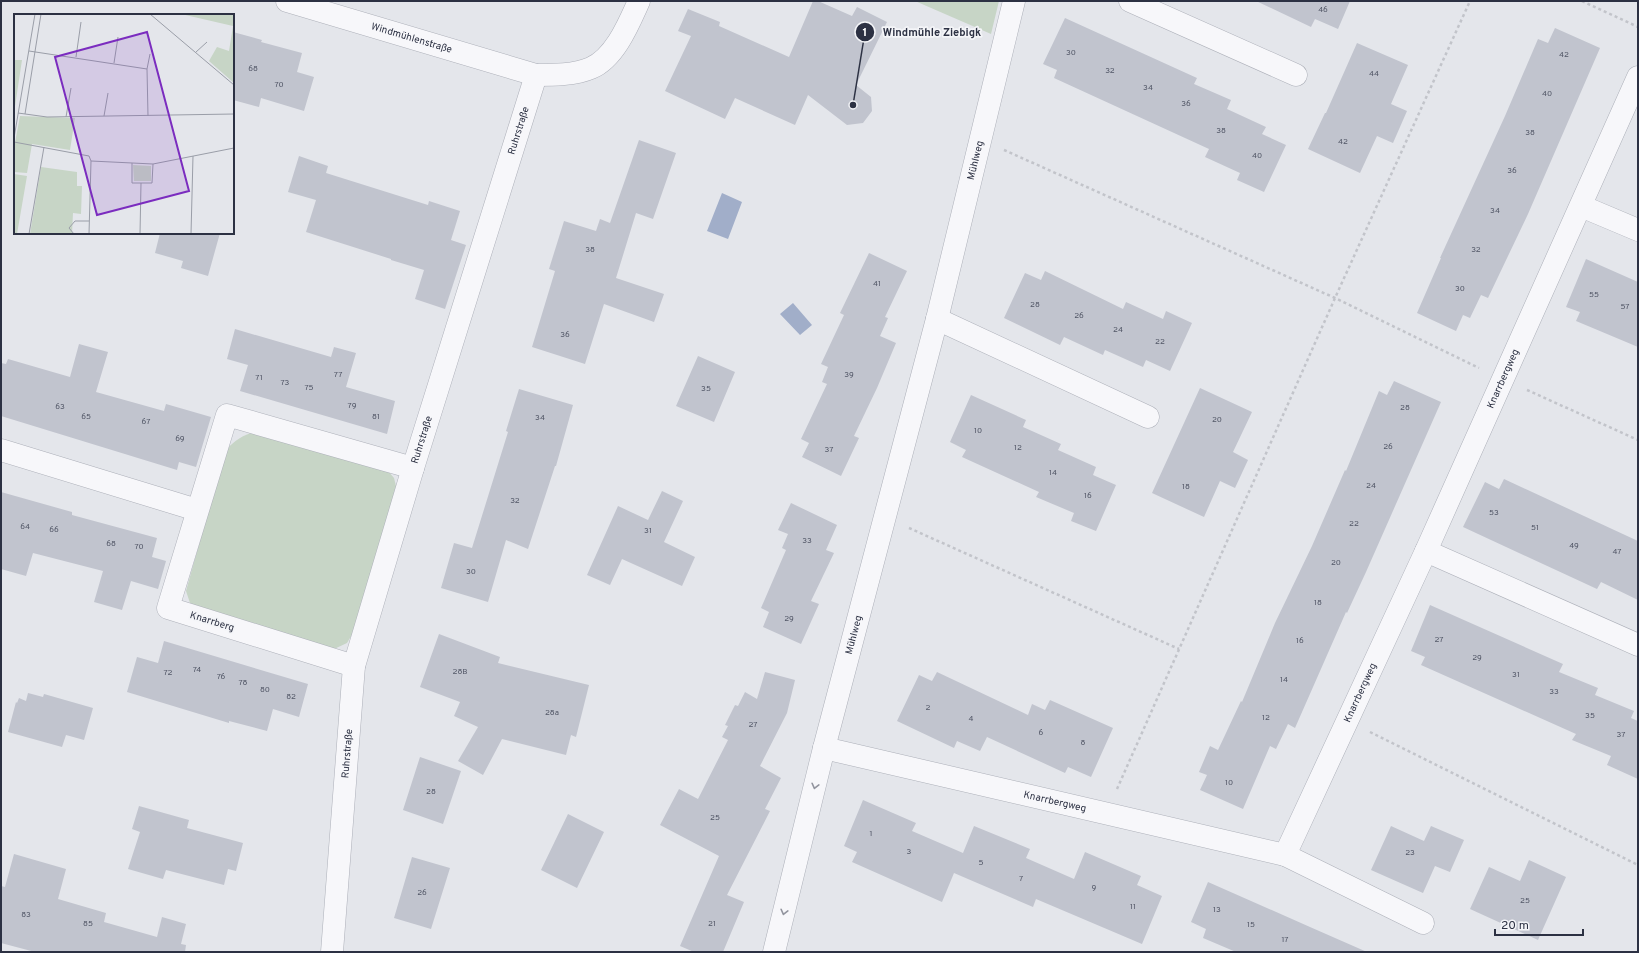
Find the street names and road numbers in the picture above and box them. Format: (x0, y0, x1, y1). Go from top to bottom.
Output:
street label: Windmühlenstraße (370, 20, 454, 56)
street label: Ruhrstraße (505, 105, 532, 156)
street label: Mühlweg (964, 139, 986, 181)
street label: Knarrbergweg (1484, 347, 1522, 411)
street label: Ruhrstraße (408, 414, 435, 465)
street label: Knarrberg (188, 609, 236, 635)
street label: Mühlweg (842, 614, 865, 656)
street label: Knarrbergweg (1341, 661, 1380, 725)
street label: Ruhrstraße (339, 728, 356, 779)
street label: Knarrbergweg (1022, 788, 1088, 815)

